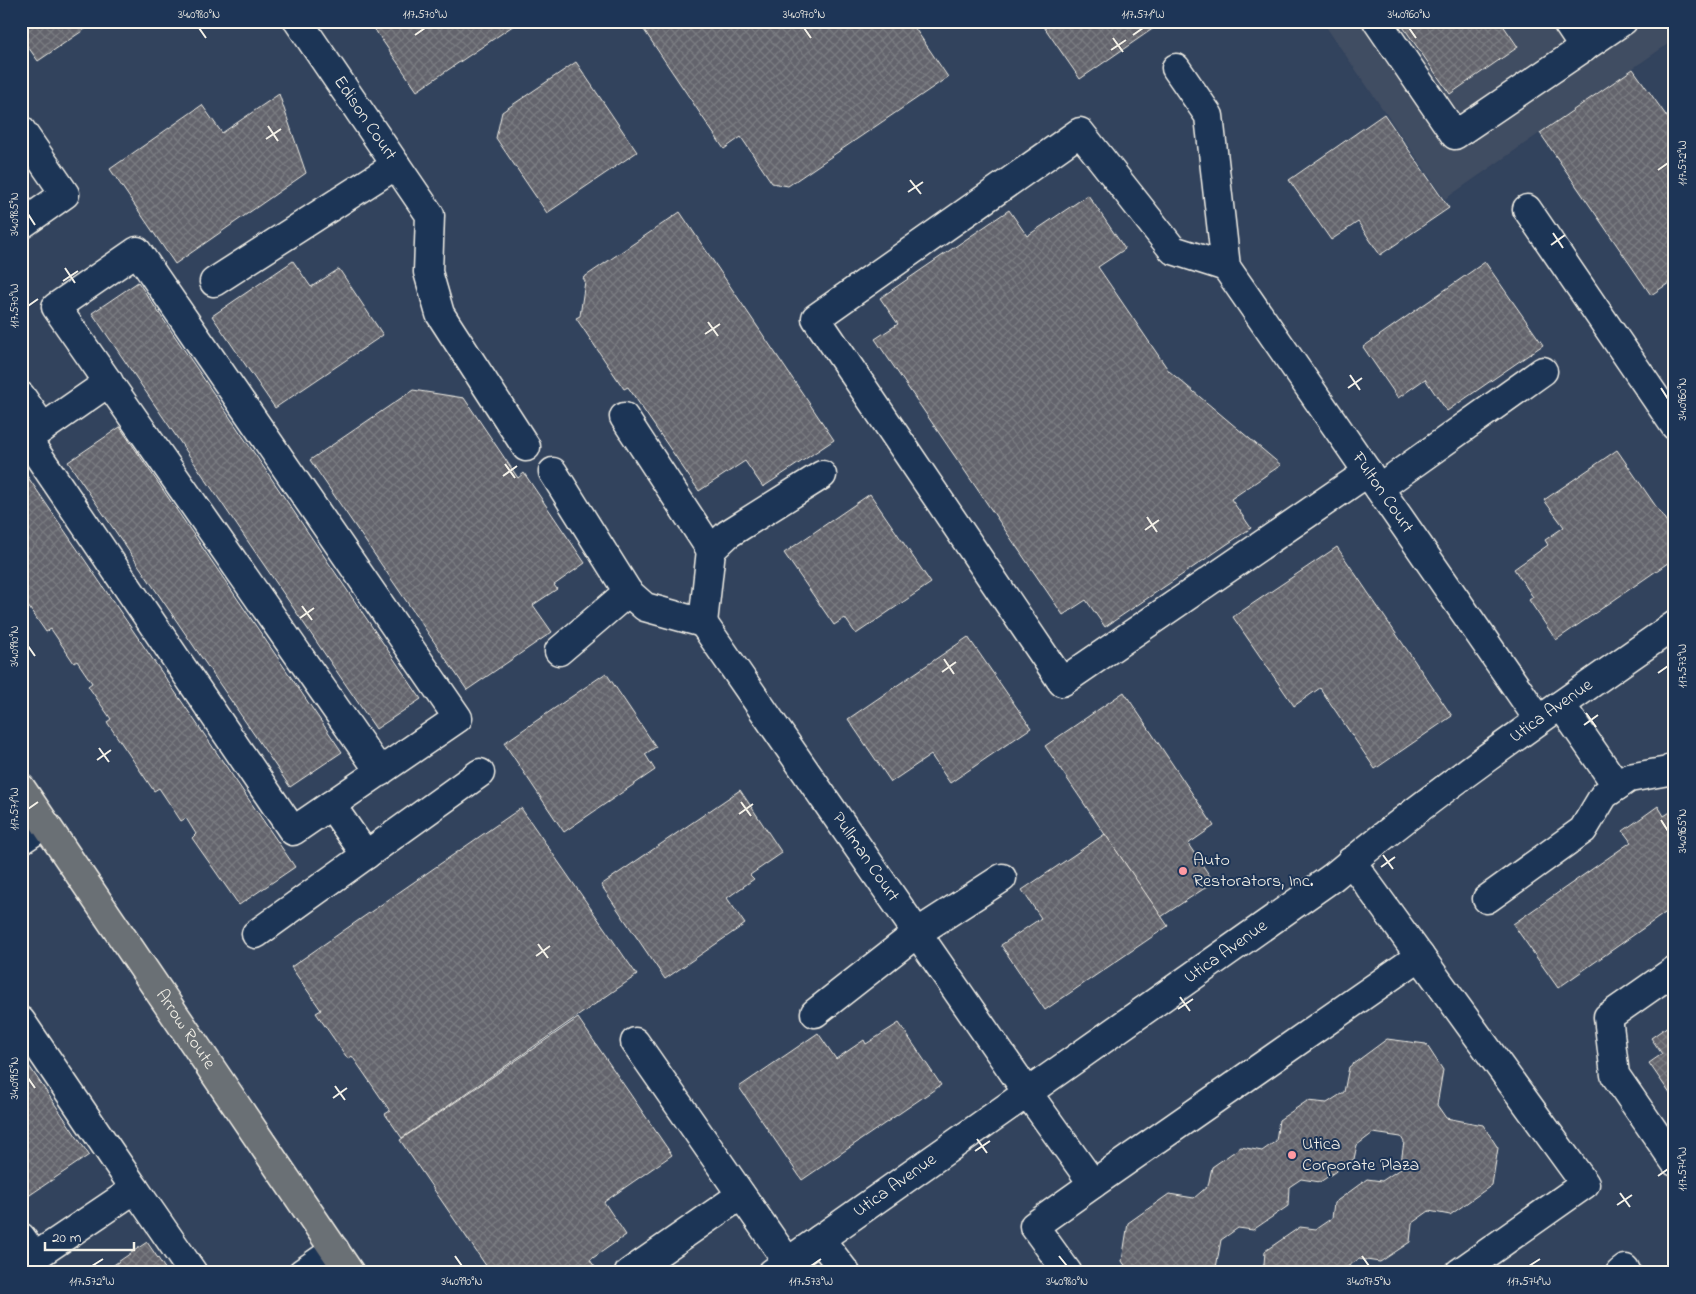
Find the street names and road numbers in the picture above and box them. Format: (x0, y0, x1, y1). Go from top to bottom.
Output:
street label: Edison Court (326, 71, 403, 166)
street label: Fulton Court (1344, 446, 1420, 539)
street label: Utica Avenue (1505, 672, 1599, 750)
street label: Pullman Court (825, 807, 905, 908)
street label: Utica Avenue (1179, 913, 1274, 991)
street label: Arrow Route (148, 984, 222, 1076)
street label: Utica Avenue (848, 1147, 943, 1224)

